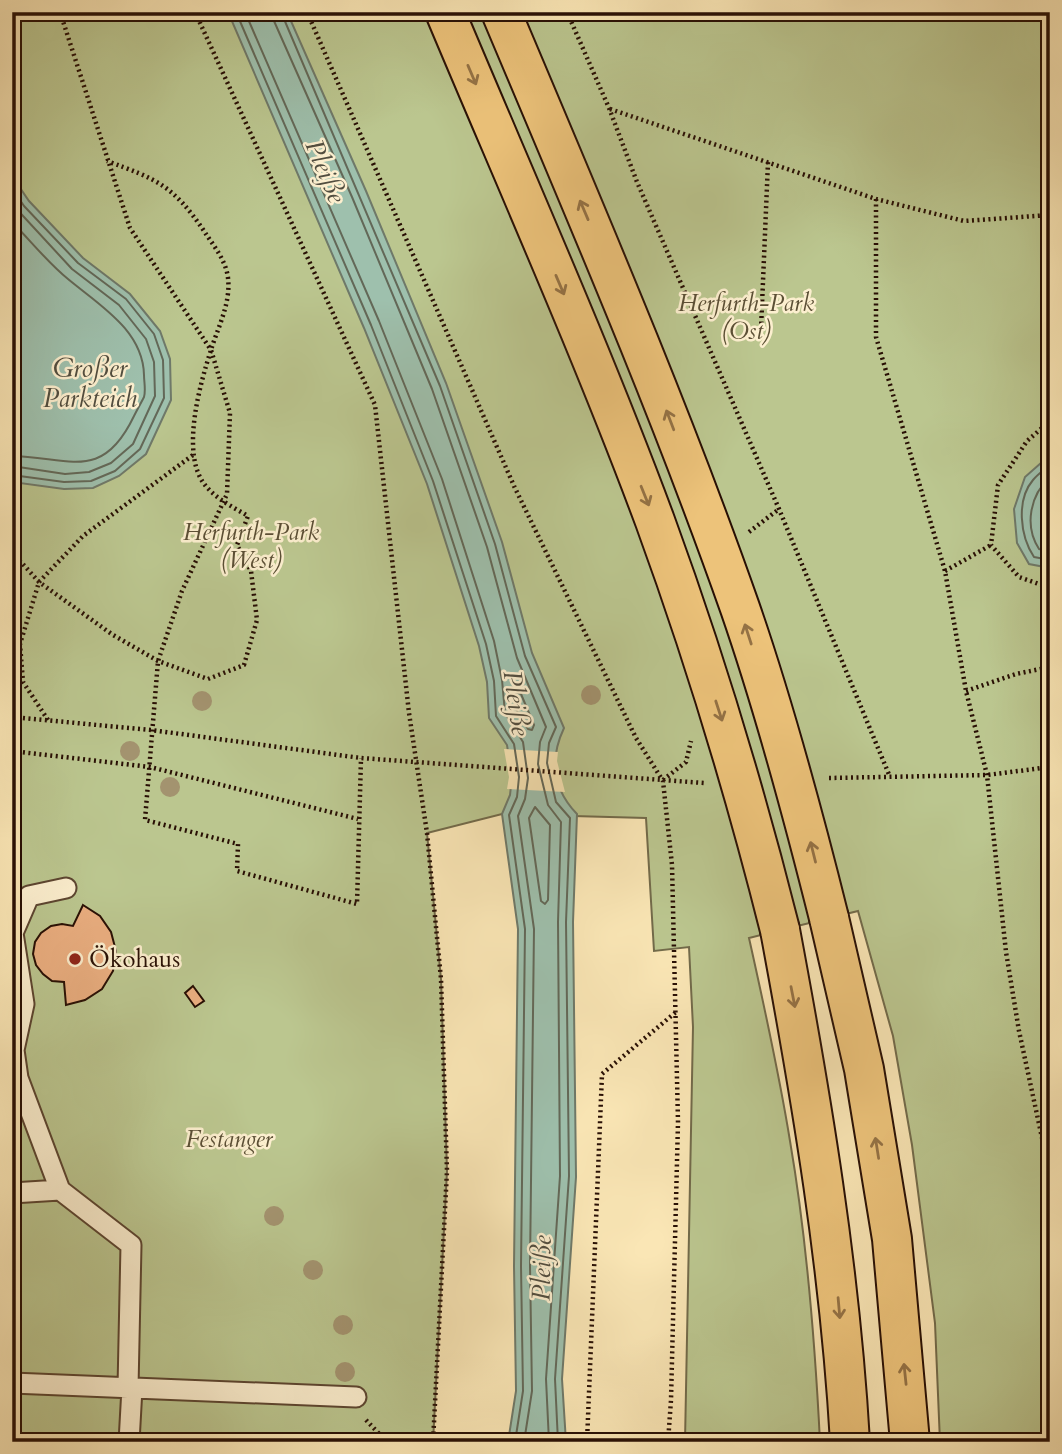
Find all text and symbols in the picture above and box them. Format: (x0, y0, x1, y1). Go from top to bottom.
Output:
one-way arrow (466, 64, 479, 85)
water label: Pleiße (297, 134, 355, 209)
one-way arrow (577, 199, 590, 221)
one-way arrow (554, 274, 567, 295)
park label: Herfurth-Park (Ost) (678, 287, 814, 348)
water label: Großer Parkteich (43, 351, 138, 416)
one-way arrow (662, 410, 675, 432)
one-way arrow (639, 485, 652, 506)
park label: Herfurth-Park (West) (183, 516, 319, 577)
one-way arrow (741, 623, 754, 645)
water label: Pleiße (495, 668, 539, 739)
one-way arrow (714, 699, 727, 721)
one-way arrow (805, 841, 818, 863)
place label: Ökohaus (89, 943, 180, 976)
marker: Ökohaus (67, 951, 83, 967)
one-way arrow (786, 985, 800, 1008)
park label: Festanger (185, 1123, 274, 1156)
one-way arrow (870, 1137, 883, 1160)
water label: Pleiße (523, 1234, 560, 1301)
one-way arrow (833, 1297, 846, 1319)
one-way arrow (898, 1363, 911, 1385)

